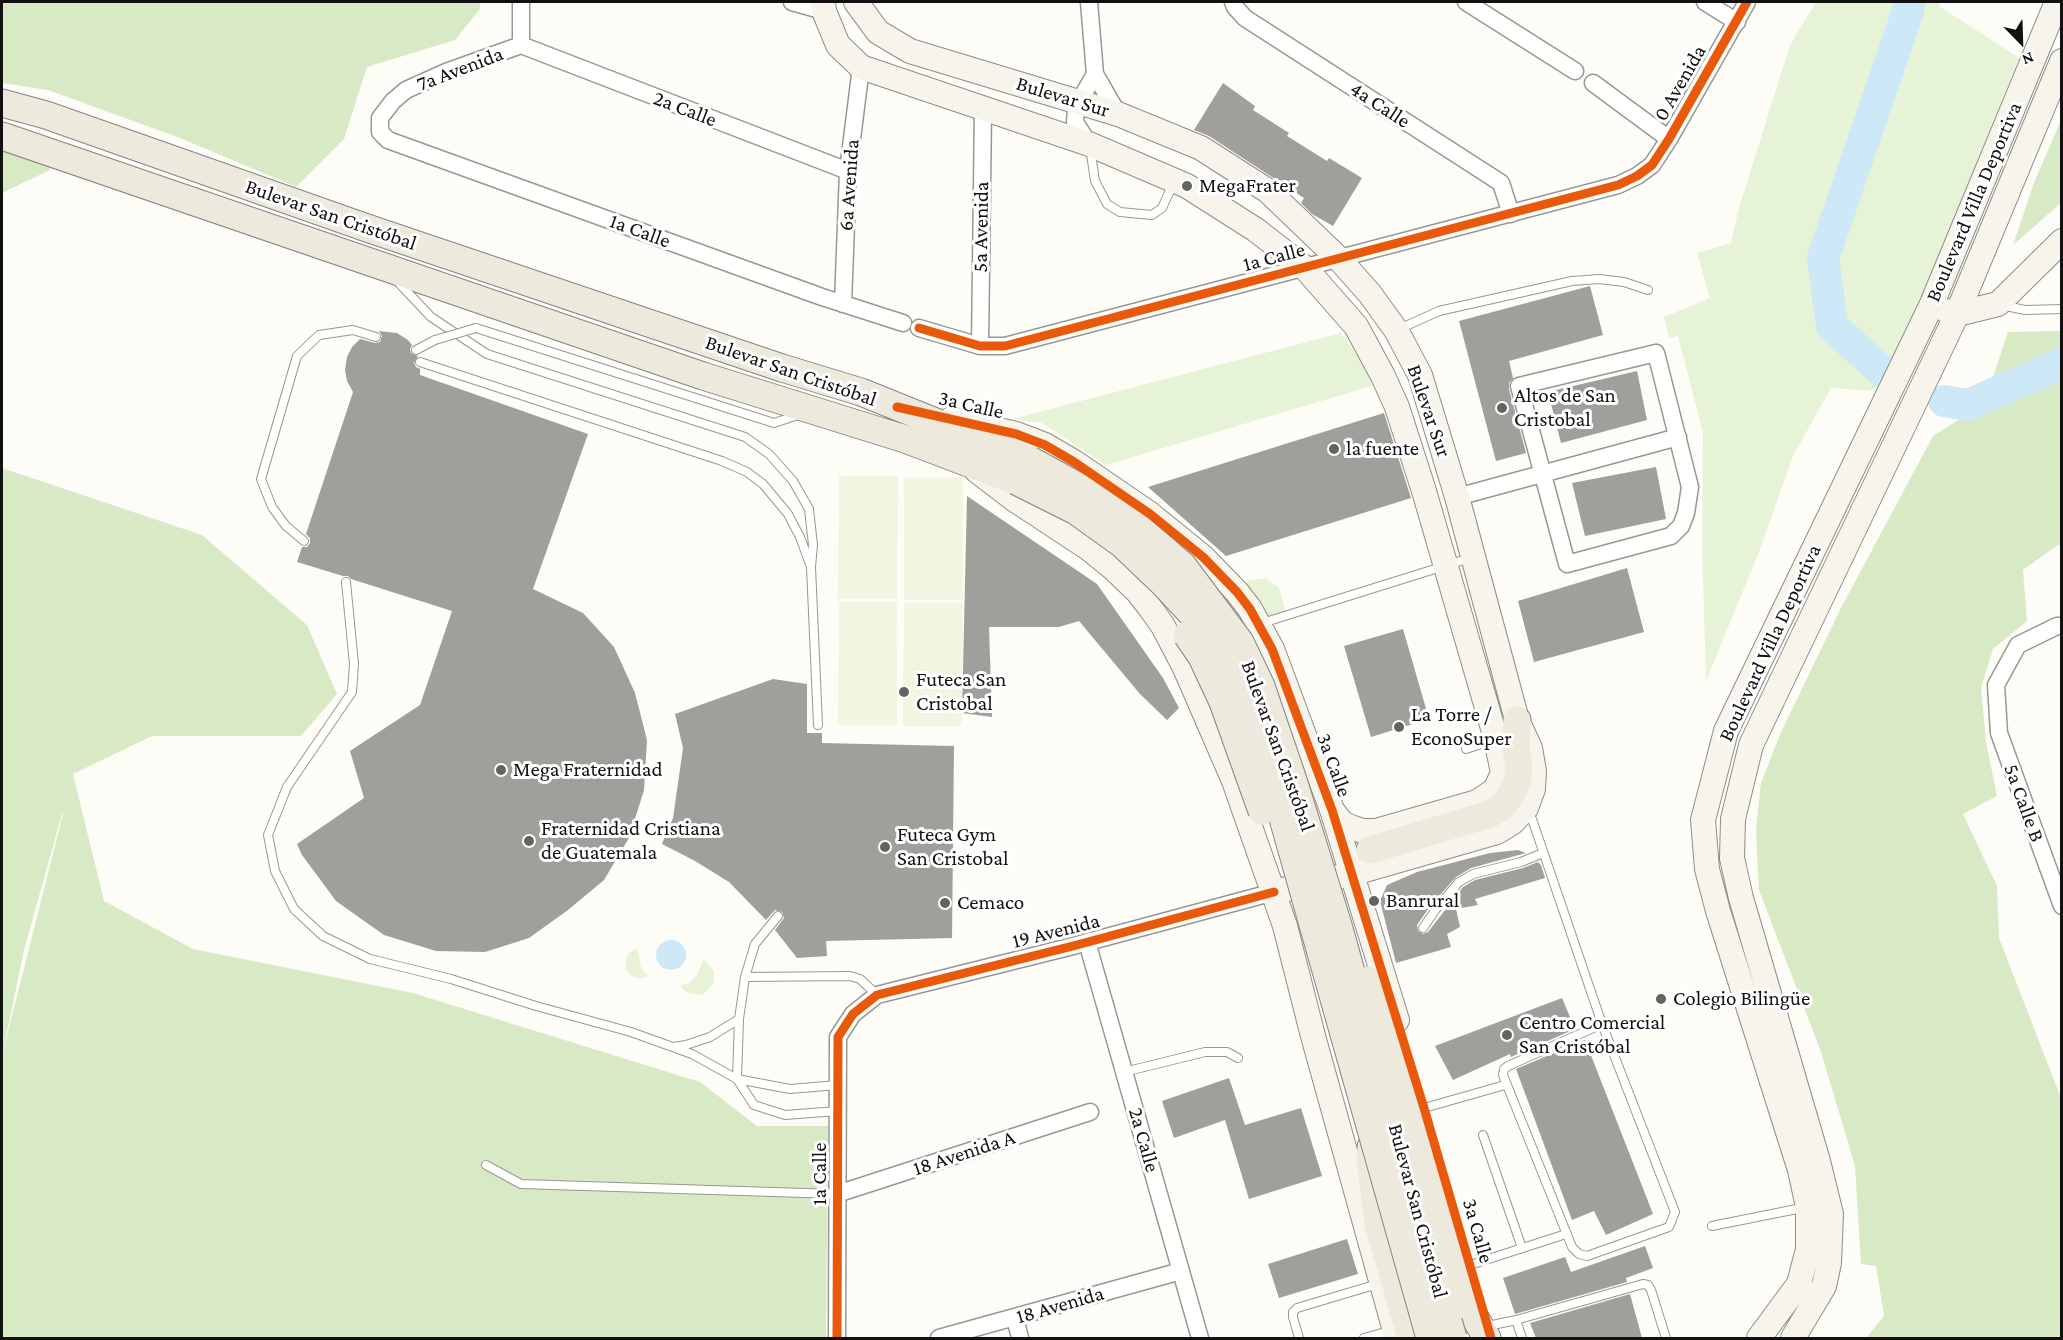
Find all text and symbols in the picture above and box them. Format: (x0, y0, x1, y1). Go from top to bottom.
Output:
north arrow (1991, 12, 2051, 72)
street label: 7a Avenida (413, 41, 507, 97)
street label: 0 Avenida (1648, 41, 1712, 125)
text: N (2020, 49, 2037, 69)
street label: Bulevar Sur (1013, 71, 1113, 123)
street label: 4a Calle (1345, 76, 1415, 134)
street label: 2a Calle (650, 85, 720, 133)
street label: Boulevard Villa Deportiva (1920, 98, 2028, 306)
street label: 6a Avenida (833, 138, 865, 232)
place label: MegaFrater (1199, 173, 1296, 199)
street label: Bulevar San Cristóbal (242, 174, 420, 256)
marker: MegaFrater (1180, 179, 1194, 193)
street label: 5a Avenida (968, 181, 994, 273)
street label: 1a Calle (606, 208, 674, 254)
street label: 1a Calle (1240, 237, 1308, 277)
street label: Bulevar San Cristóbal (702, 330, 880, 412)
street label: Bulevar Sur (1401, 361, 1457, 461)
place label: Altos de San Cristobal (1514, 383, 1616, 433)
street label: 3a Calle (936, 385, 1006, 425)
marker: Altos de San Cristobal (1495, 401, 1509, 415)
place label: la fuente (1346, 436, 1419, 462)
marker: la fuente (1327, 442, 1341, 456)
street label: Boulevard Villa Deportiva (1713, 540, 1827, 746)
street label: Bulevar San Cristóbal (1235, 657, 1321, 835)
place label: Futeca San Cristobal (916, 667, 1006, 717)
marker: Futeca San Cristobal (897, 685, 911, 699)
place label: La Torre / EconoSuper (1411, 702, 1512, 752)
marker: La Torre / EconoSuper (1392, 720, 1406, 734)
street label: 3a Calle (1311, 730, 1357, 800)
place label: Mega Fraternidad (513, 757, 662, 783)
street label: 5a Calle B (1998, 761, 2050, 845)
marker: Mega Fraternidad (494, 763, 508, 777)
place label: Fraternidad Cristiana de Guatemala (541, 816, 721, 866)
place label: Futeca Gym San Cristobal (897, 822, 1009, 872)
marker: Fraternidad Cristiana de Guatemala (522, 834, 536, 848)
marker: Futeca Gym San Cristobal (878, 840, 892, 854)
place label: Banrural (1386, 888, 1459, 914)
place label: Cemaco (957, 890, 1024, 916)
marker: Banrural (1367, 894, 1381, 908)
marker: Cemaco (938, 896, 952, 910)
street label: 19 Avenida (1010, 908, 1102, 954)
place label: Colegio Bilingüe (1673, 986, 1810, 1012)
marker: Colegio Bilingüe (1654, 992, 1668, 1006)
place label: Centro Comercial San Cristóbal (1519, 1010, 1665, 1060)
marker: Centro Comercial San Cristóbal (1500, 1028, 1514, 1042)
street label: 2a Calle (1123, 1105, 1165, 1175)
street label: Bulevar San Cristóbal (1383, 1121, 1453, 1301)
street label: 18 Avenida A (910, 1125, 1018, 1181)
street label: 1a Calle (807, 1143, 833, 1205)
street label: 3a Calle (1457, 1196, 1499, 1266)
street label: 18 Avenida (1013, 1280, 1107, 1330)

